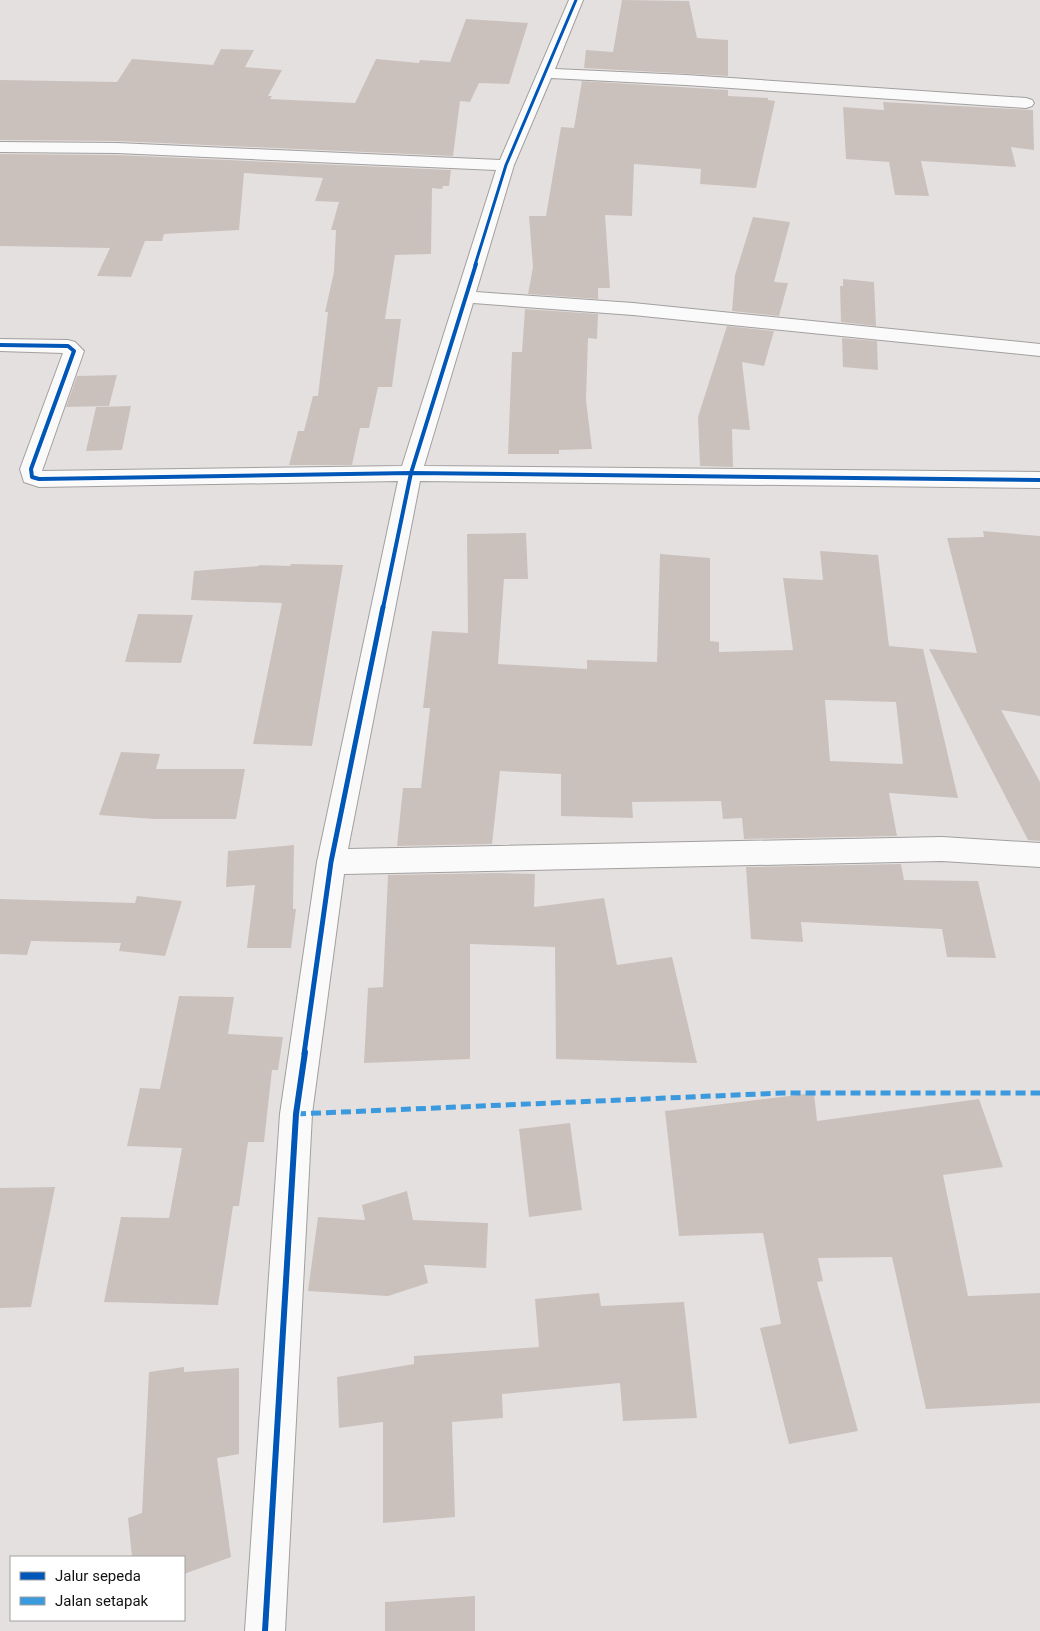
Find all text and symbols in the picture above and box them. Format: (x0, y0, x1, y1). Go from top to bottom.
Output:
legend (10, 1556, 185, 1621)
text: Jalur sepeda (55, 1567, 141, 1585)
text: Jalan setapak (55, 1592, 149, 1610)

